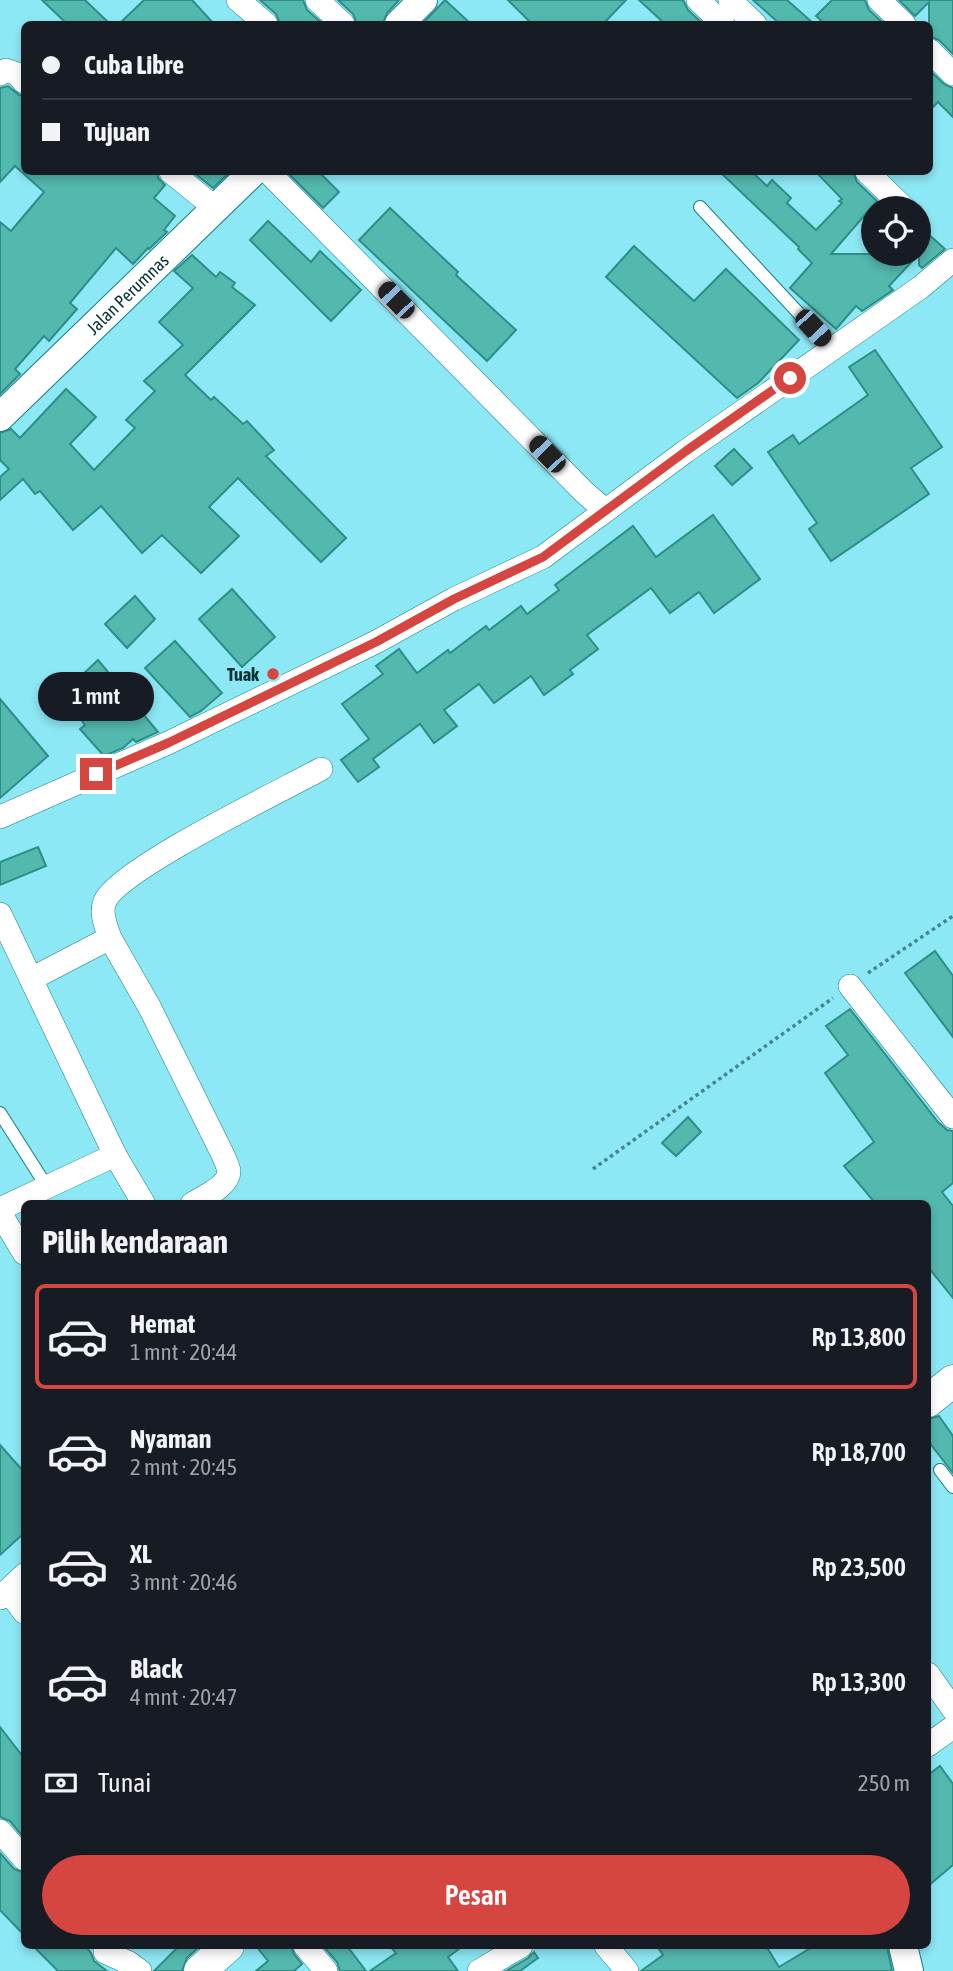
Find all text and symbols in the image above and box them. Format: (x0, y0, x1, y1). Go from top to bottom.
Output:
text: Cuba Libre (84, 50, 184, 80)
text: Tujuan (84, 117, 150, 147)
map controls (861, 196, 931, 266)
button: locate (861, 196, 931, 266)
street label: Jalan Perumnas (82, 250, 172, 338)
car (374, 278, 419, 322)
car (791, 305, 836, 351)
route start (774, 362, 806, 394)
car (525, 432, 570, 476)
place label: Tuak (227, 664, 260, 685)
marker: Tuak (265, 666, 281, 682)
callout: 1 mnt (38, 672, 154, 722)
text: 1 mnt (72, 683, 120, 709)
route end (80, 758, 112, 790)
text: Pilih kendaraan (42, 1223, 228, 1260)
icon: car (46, 1305, 109, 1368)
text: Hemat (130, 1309, 195, 1339)
text: Rp 13,800 (811, 1322, 906, 1352)
text: 1 mnt · 20:44 (130, 1339, 237, 1365)
icon: car (46, 1420, 109, 1483)
text: Nyaman (130, 1424, 211, 1454)
text: Rp 18,700 (811, 1437, 906, 1467)
text: 2 mnt · 20:45 (130, 1454, 237, 1480)
icon: car (46, 1535, 109, 1598)
text: XL (130, 1539, 152, 1569)
text: Rp 23,500 (811, 1552, 906, 1582)
text: 3 mnt · 20:46 (130, 1569, 237, 1595)
icon: car (46, 1650, 109, 1713)
text: Black (130, 1654, 182, 1684)
text: Rp 13,300 (811, 1667, 906, 1697)
text: 4 mnt · 20:47 (130, 1684, 237, 1710)
icon: cash (42, 1764, 80, 1802)
text: Tunai (98, 1768, 151, 1798)
text: 250 m (858, 1770, 910, 1796)
button: Pesan (42, 1855, 910, 1935)

